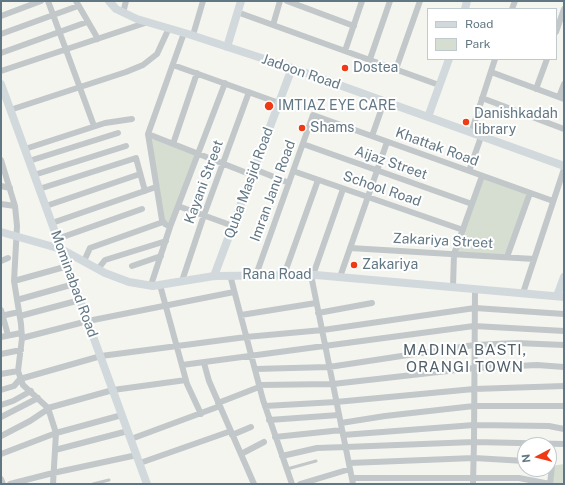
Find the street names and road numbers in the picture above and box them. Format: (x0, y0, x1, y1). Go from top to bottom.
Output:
street label: Jadoon Road (259, 51, 343, 93)
street label: Khattak Road (393, 124, 481, 170)
street label: Quba Masjid Road (221, 125, 277, 241)
street label: Kayani Street (181, 138, 227, 226)
street label: Imran Janu Road (247, 138, 299, 244)
street label: Aijaz Street (352, 143, 430, 183)
street label: School Road (341, 168, 423, 210)
street label: Mominabad Road (47, 228, 101, 340)
street label: Zakariya Street (392, 230, 494, 252)
street label: Rana Road (242, 267, 312, 283)

